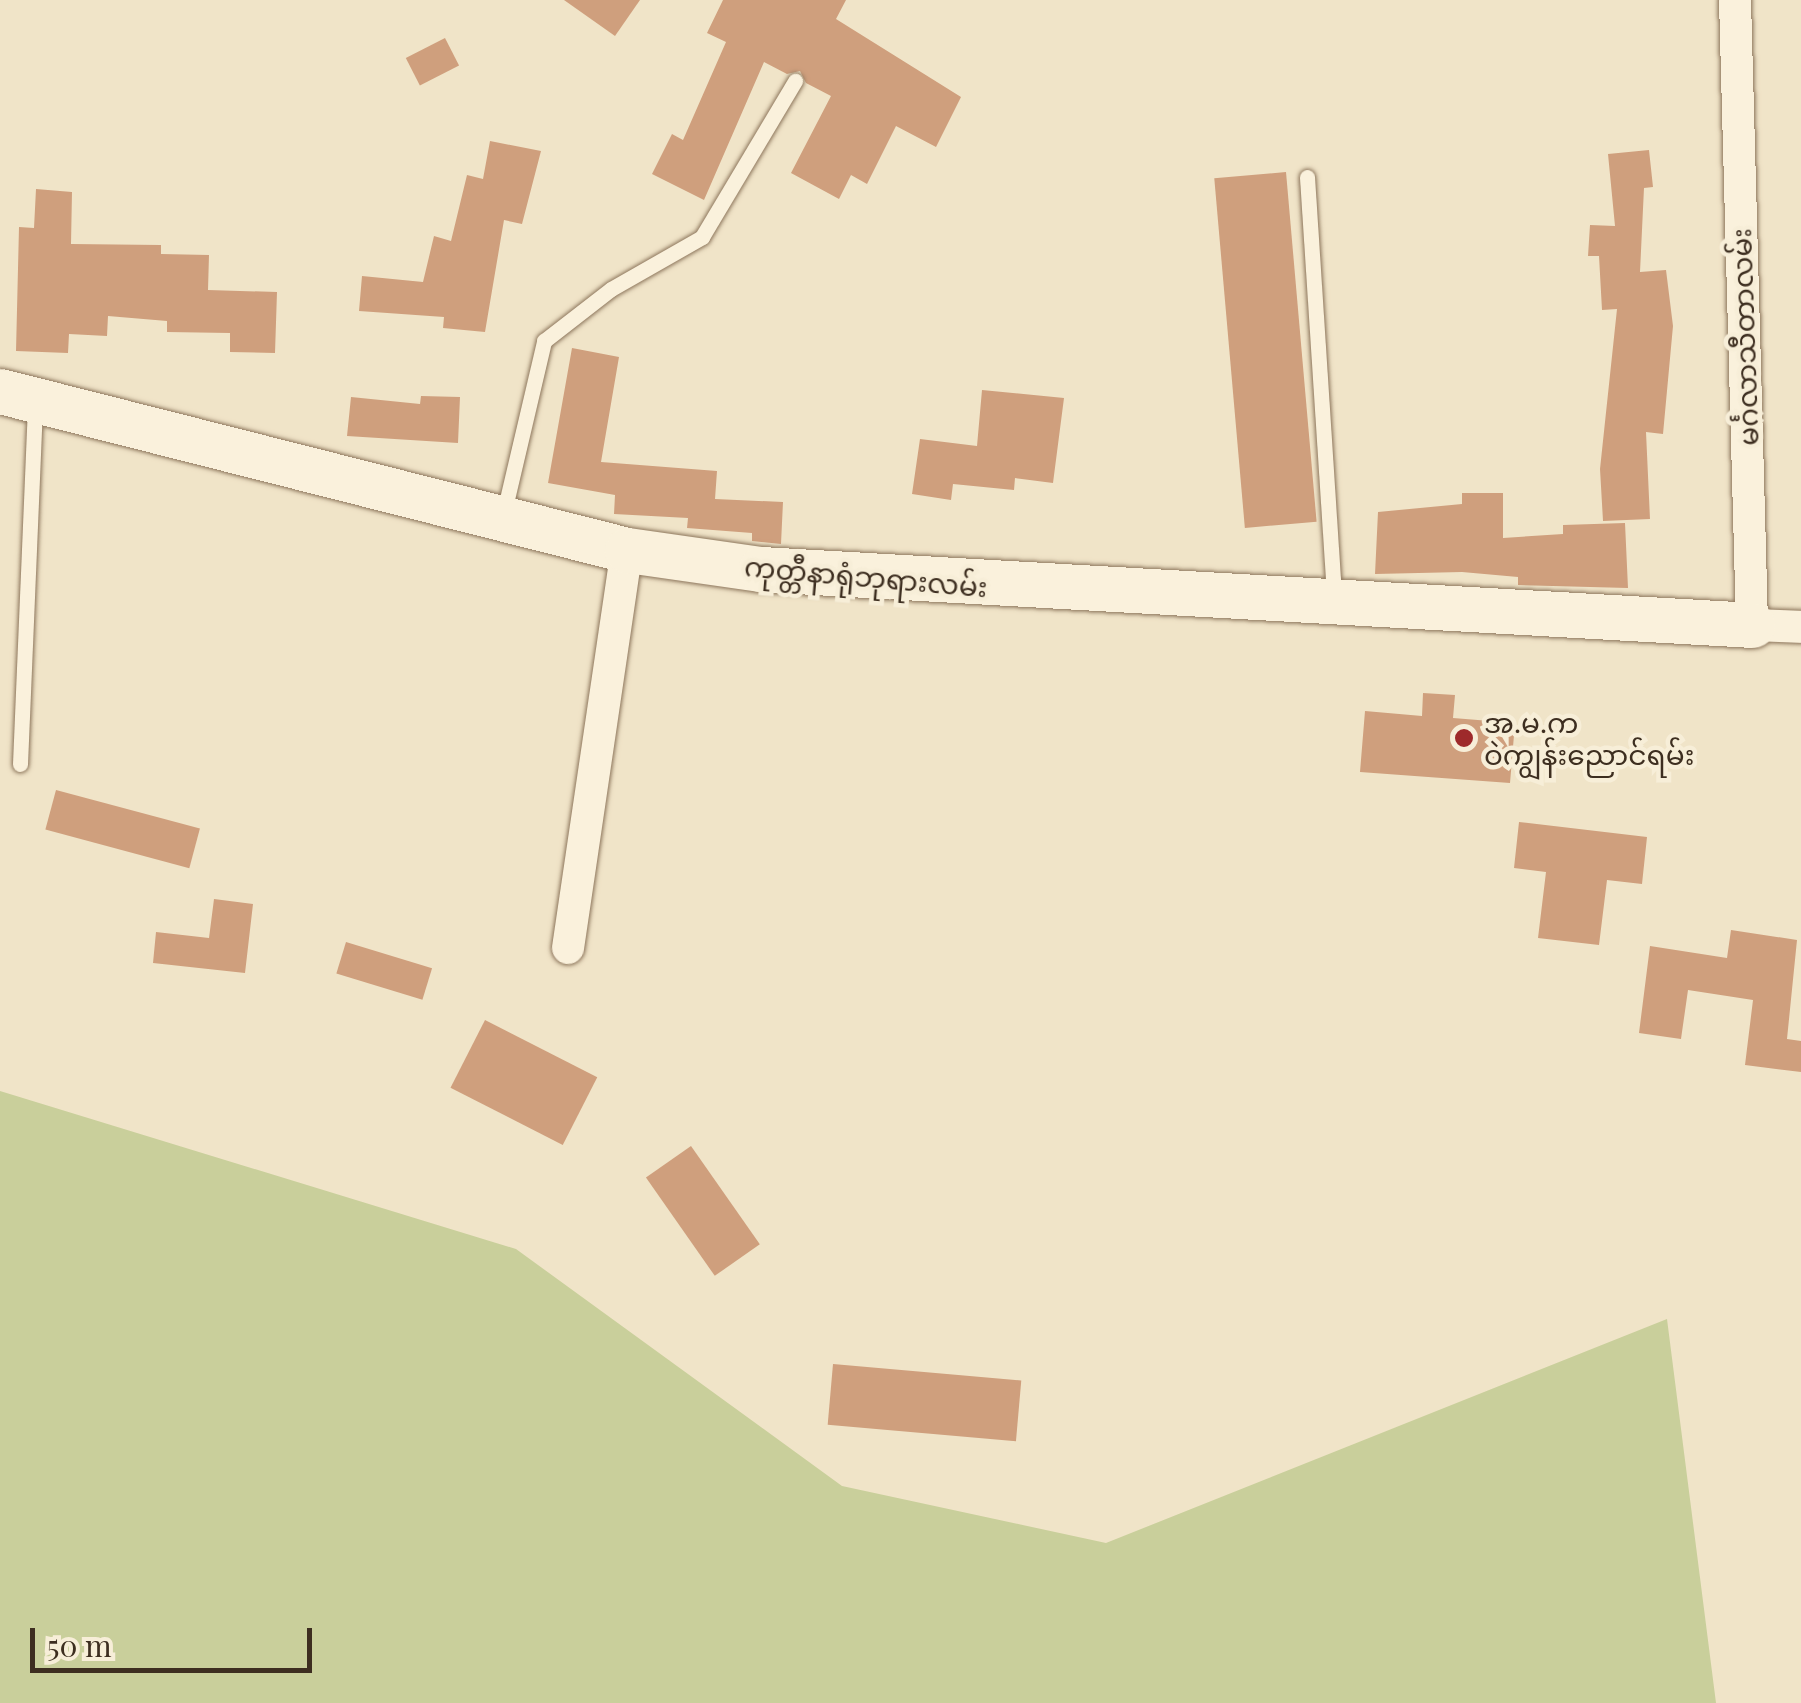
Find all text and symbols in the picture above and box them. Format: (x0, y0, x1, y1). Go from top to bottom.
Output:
street label: မင်္ဂလာသီတာလမ်း (1723, 228, 1765, 446)
street label: ကုတ္တီနာရုံဘုရားလမ်း (743, 549, 989, 603)
place label: အ.မ.က ဝဲကျွန်းညောင်ရမ်း (1484, 705, 1694, 771)
marker: အ.မ.က ဝဲကျွန်းညောင်ရမ်း (1453, 727, 1475, 749)
scale bar (35, 1608, 318, 1670)
text: 50 m (47, 1625, 112, 1665)

